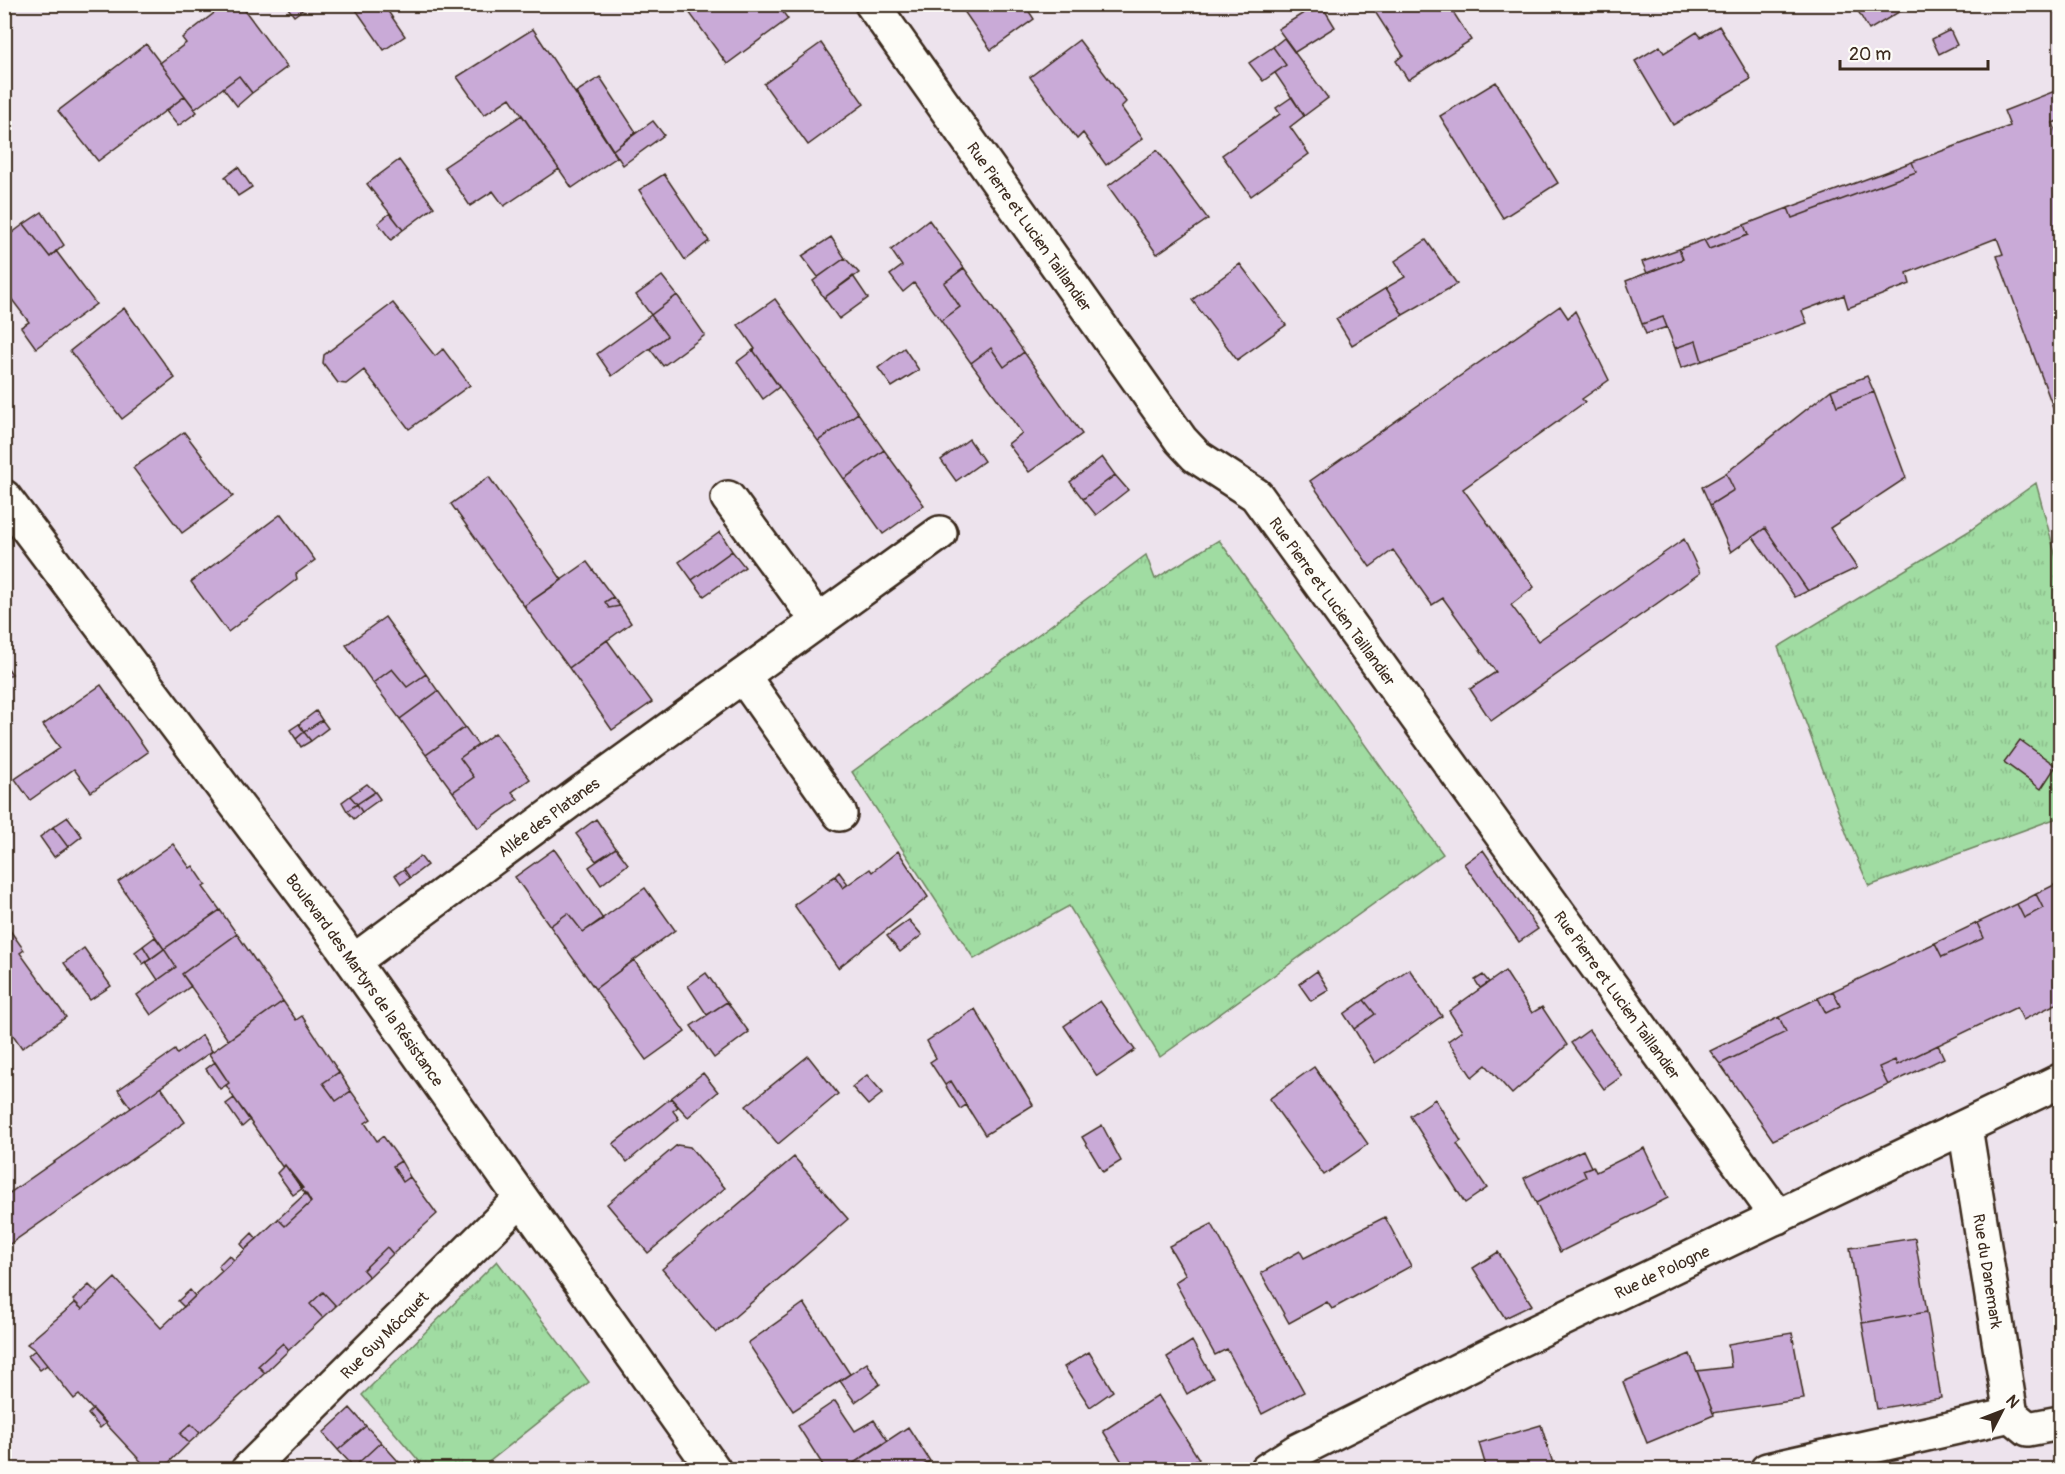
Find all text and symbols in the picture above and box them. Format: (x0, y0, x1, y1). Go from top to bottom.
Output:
scale bar (1840, 33, 1988, 71)
text: 20 m (1849, 43, 1891, 66)
street label: Rue Pierre et Lucien Taillandier (962, 139, 1096, 316)
street label: Rue Pierre et Lucien Taillandier (1264, 514, 1400, 690)
street label: Allée des Platanes (494, 774, 604, 862)
street label: Boulevard des Martyrs de la Résistance (281, 870, 448, 1091)
street label: Rue Pierre et Lucien Taillandier (1549, 908, 1685, 1084)
street label: Rue du Danemark (1968, 1212, 2006, 1330)
street label: Rue de Pologne (1611, 1241, 1713, 1304)
street label: Rue Guy Môcquet (337, 1287, 434, 1383)
north arrow (1972, 1381, 2032, 1441)
text: N (2001, 1391, 2024, 1412)

